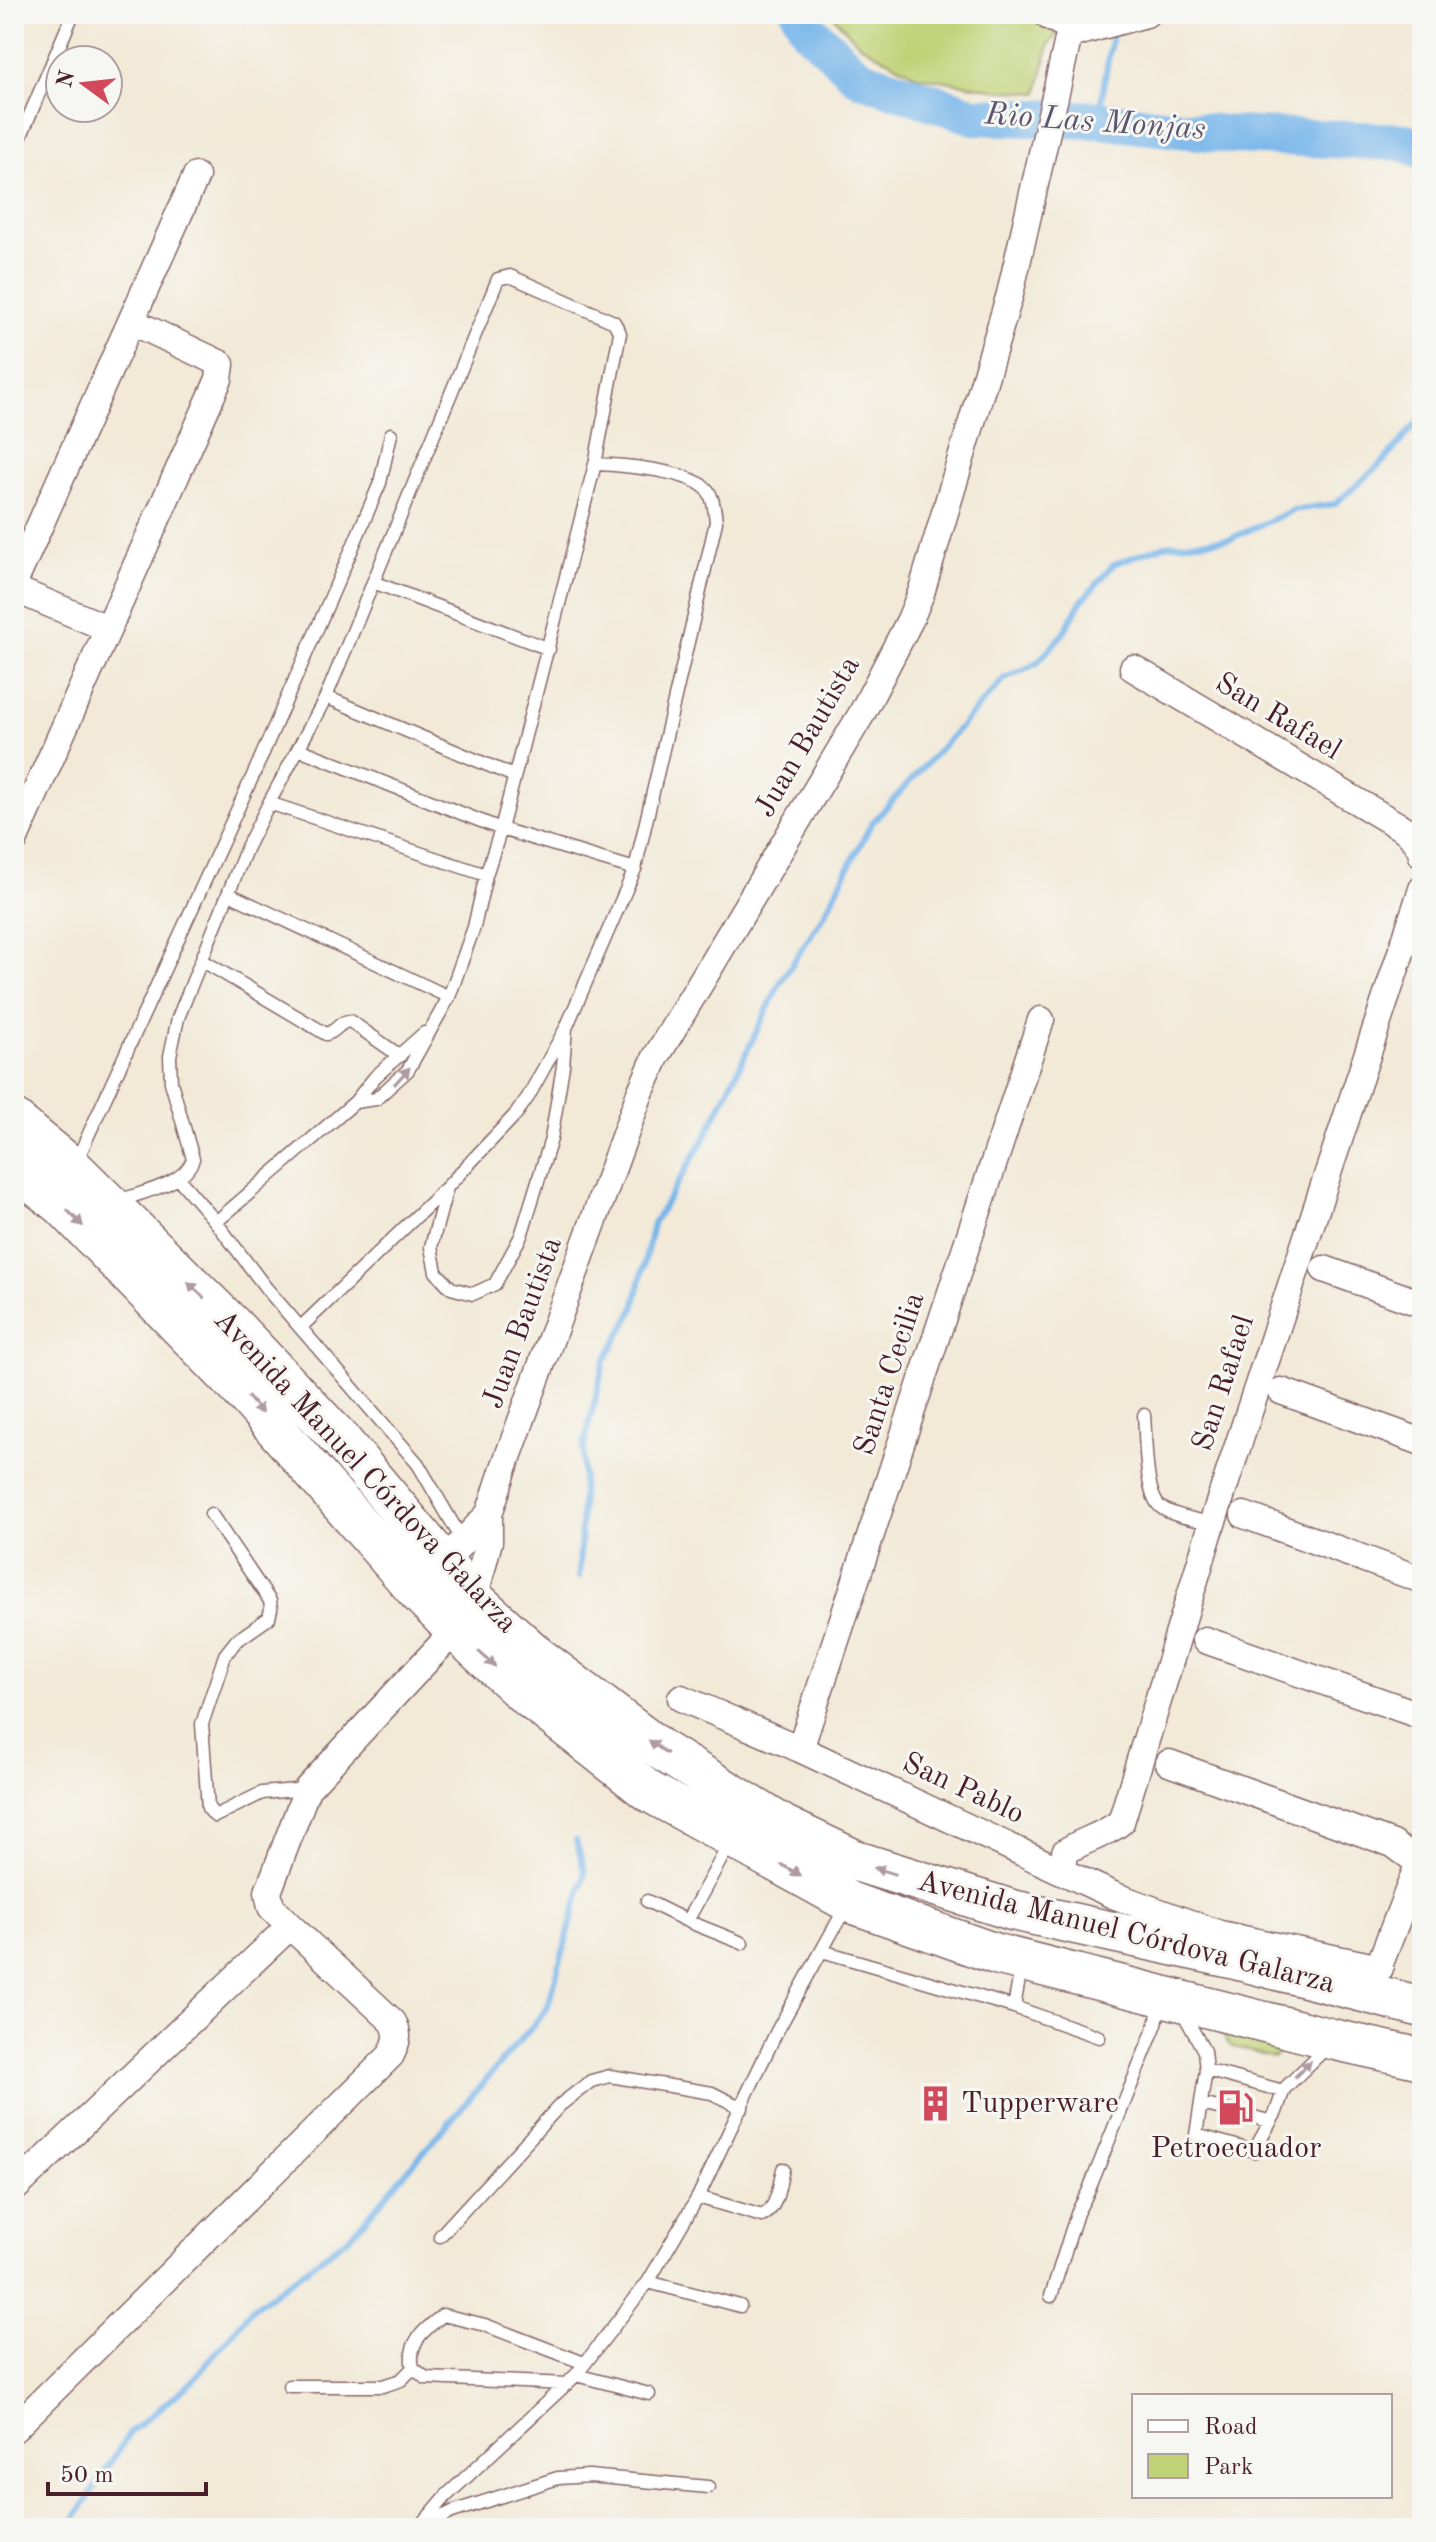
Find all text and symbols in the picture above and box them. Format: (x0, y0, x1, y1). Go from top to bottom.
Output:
north arrow (44, 44, 124, 124)
text: N (54, 68, 79, 90)
water label: Rio Las Monjas (982, 99, 1207, 147)
street label: Juan Bautista (750, 651, 866, 822)
street label: San Rafael (1210, 668, 1346, 766)
one-way arrow (393, 1066, 410, 1086)
one-way arrow (65, 1208, 84, 1227)
street label: Juan Bautista (478, 1233, 568, 1413)
one-way arrow (187, 1281, 206, 1300)
street label: Santa Cecilia (850, 1289, 930, 1459)
street label: Avenida Manuel Córdova Galarza (208, 1305, 522, 1639)
street label: San Rafael (1188, 1311, 1260, 1455)
one-way arrow (246, 1396, 264, 1415)
one-way arrow (477, 1650, 496, 1668)
one-way arrow (647, 1740, 668, 1755)
street label: San Pablo (898, 1748, 1028, 1830)
one-way arrow (780, 1863, 802, 1877)
one-way arrow (873, 1864, 897, 1876)
street label: Avenida Manuel Córdova Galarza (914, 1867, 1338, 2000)
one-way arrow (1293, 2060, 1312, 2079)
building icon: Tupperware (916, 2085, 954, 2123)
place label: Tupperware (961, 2089, 1119, 2119)
fuel station icon: Petroecuador (1217, 2089, 1255, 2127)
place label: Petroecuador (1151, 2134, 1321, 2164)
legend (1132, 2394, 1392, 2498)
text: Road (1204, 2416, 1257, 2440)
scale bar (48, 2446, 206, 2496)
text: Park (1204, 2456, 1253, 2480)
text: 50 m (60, 2464, 114, 2488)

